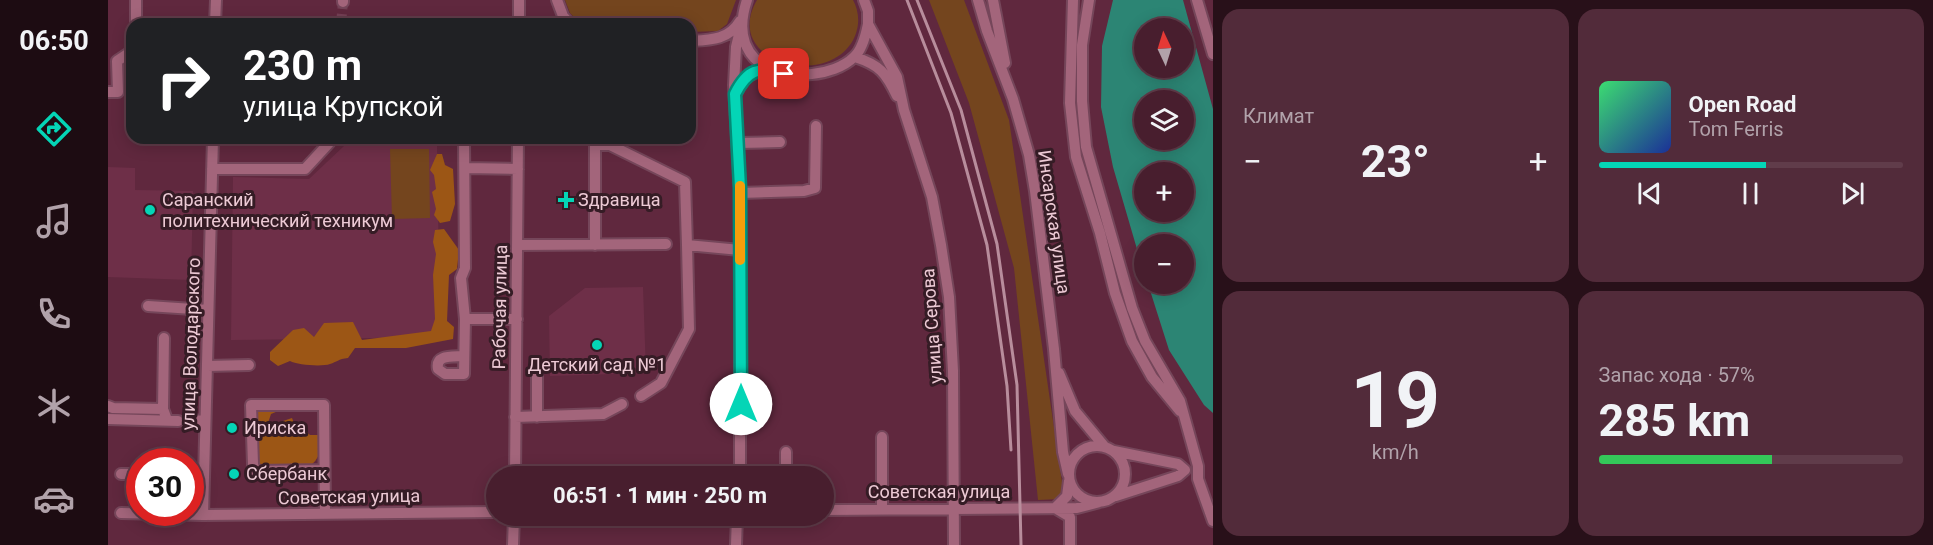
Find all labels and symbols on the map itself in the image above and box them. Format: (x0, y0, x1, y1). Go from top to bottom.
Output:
north arrow (1134, 18, 1194, 78)
pin (758, 48, 809, 99)
street label: Инсарская улица (1034, 149, 1075, 295)
place label: Саранский политехнический техникум (162, 189, 393, 231)
place label: Здравица (578, 189, 661, 210)
marker: Здравица (559, 193, 573, 207)
marker: Саранский политехнический техникум (143, 203, 157, 217)
street label: Рабочая улица (488, 245, 511, 369)
street label: улица Володарского (177, 257, 204, 431)
street label: улица Серова (917, 268, 946, 384)
marker: Детский сад №1 (590, 338, 604, 352)
place label: Детский сад №1 (528, 354, 666, 375)
position arrow (709, 372, 773, 436)
place label: Ириска (244, 417, 306, 438)
marker: Ириска (225, 421, 239, 435)
speed limit sign: 30 (126, 448, 204, 526)
place label: Сбербанк (246, 463, 327, 484)
marker: Сбербанк (227, 467, 241, 481)
street label: Советская улица (868, 481, 1010, 502)
street label: Советская улица (278, 485, 420, 508)

